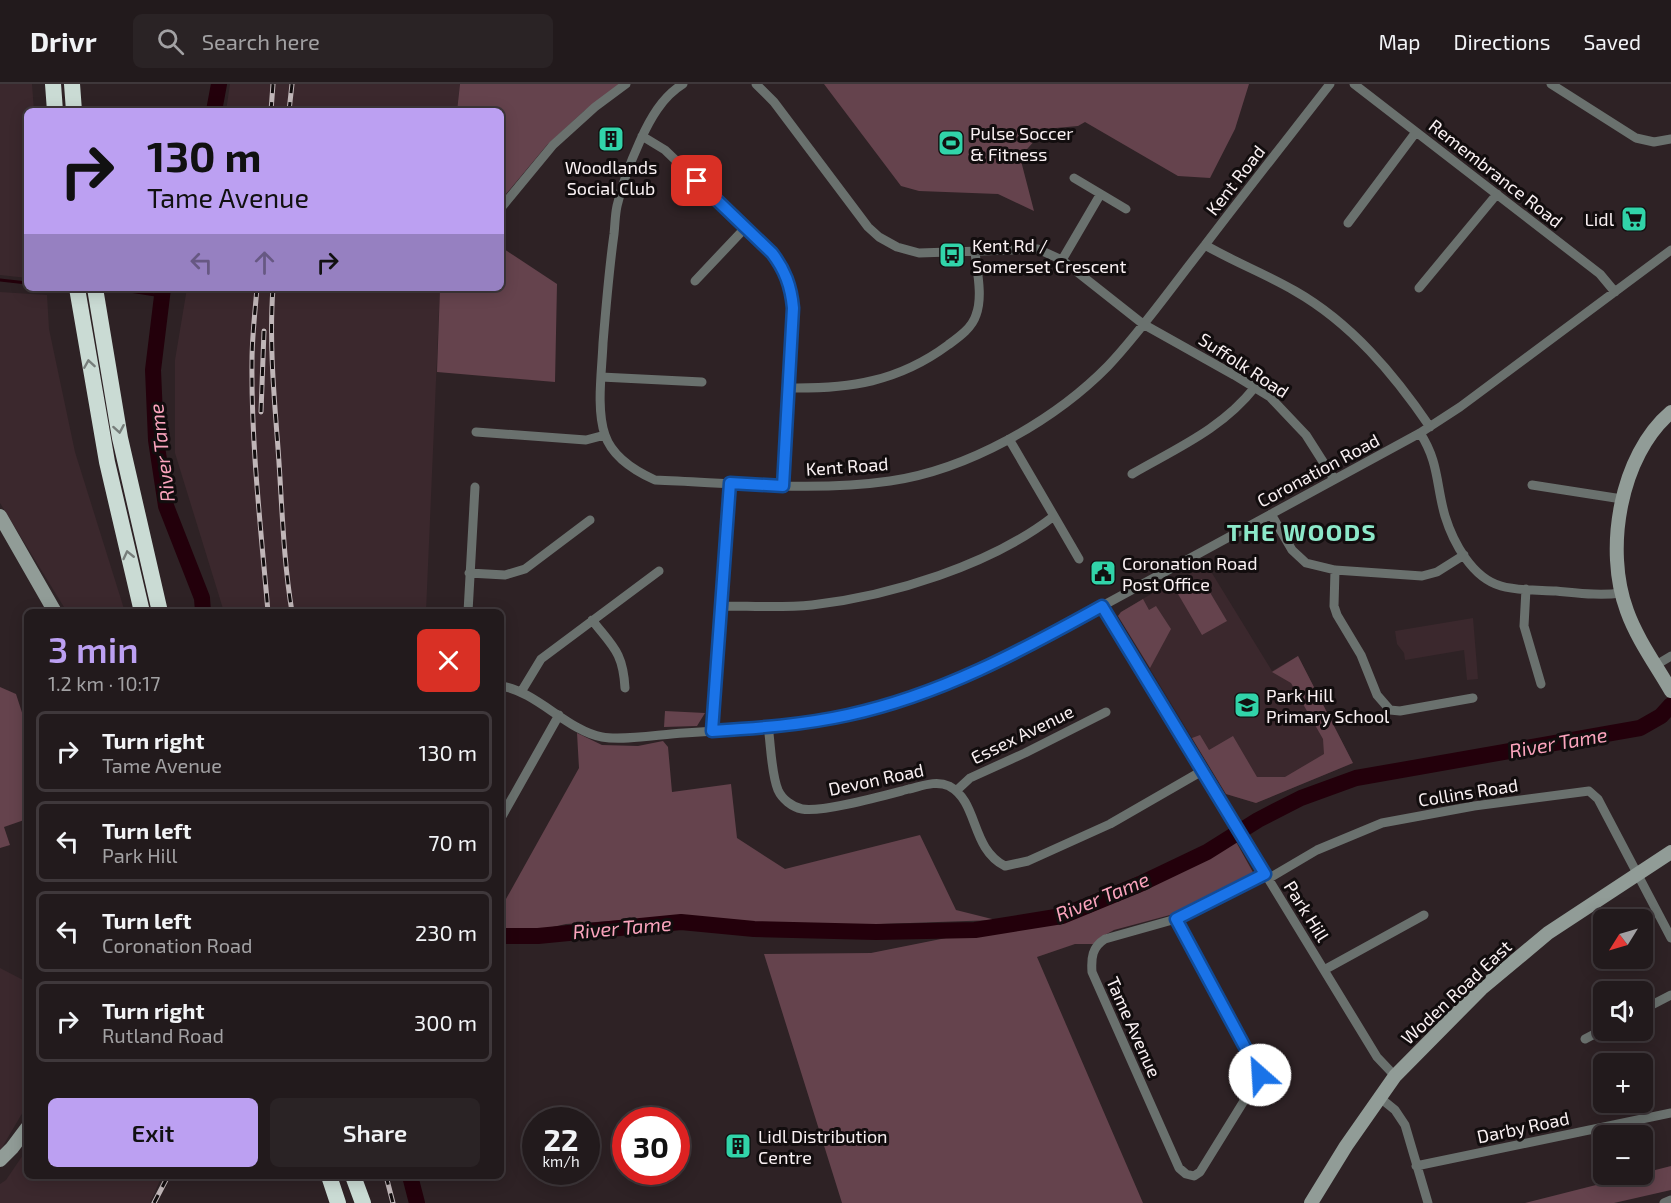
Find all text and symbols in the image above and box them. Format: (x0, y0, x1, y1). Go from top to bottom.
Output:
search box (133, 14, 553, 68)
text: Drivr (30, 24, 97, 58)
icon: search (154, 25, 187, 58)
text: Search here (202, 28, 320, 54)
text: Map (1378, 29, 1421, 54)
text: Directions (1454, 29, 1550, 54)
text: Saved (1583, 29, 1641, 54)
street label: Remembrance Road (1425, 114, 1567, 232)
place label: Pulse Soccer & Fitness (970, 122, 1074, 165)
building icon: Woodlands Social Club (596, 124, 626, 154)
sports icon: Pulse Soccer & Fitness (936, 128, 966, 158)
text: 130 m (147, 130, 262, 180)
icon: right (48, 132, 126, 210)
street label: Kent Road (1201, 141, 1269, 219)
pin (671, 155, 722, 206)
place label: Woodlands Social Club (565, 156, 657, 199)
icon: arrive (680, 164, 713, 197)
text: Tame Avenue (147, 181, 309, 213)
supermarket icon: Lidl (1619, 204, 1649, 234)
place label: Lidl (1585, 208, 1615, 230)
place label: Kent Rd / Somerset Crescent (972, 234, 1126, 277)
bus stop icon: Kent Rd / Somerset Crescent (937, 240, 967, 270)
icon: left (185, 246, 218, 279)
icon: ahead (248, 246, 281, 279)
icon: right (311, 246, 344, 279)
street label: Suffolk Road (1195, 328, 1293, 402)
one-way arrow (83, 360, 96, 370)
water label: River Tame (143, 402, 179, 504)
one-way arrow (112, 424, 124, 433)
street label: Coronation Road (1253, 428, 1383, 512)
street label: Kent Road (805, 452, 889, 480)
district label: THE WOODS (1227, 517, 1377, 546)
one-way arrow (123, 550, 136, 560)
place label: Coronation Road Post Office (1122, 552, 1258, 595)
public building icon: Coronation Road Post Office (1088, 558, 1118, 588)
text: 3 min (48, 627, 139, 670)
button: close (417, 629, 480, 692)
text: 1.2 km · 10:17 (48, 671, 161, 695)
place label: Park Hill Primary School (1266, 684, 1390, 727)
school or university icon: Park Hill Primary School (1232, 690, 1262, 720)
street label: Essex Avenue (967, 700, 1077, 768)
water label: River Tame (1507, 722, 1609, 762)
text: Turn right (102, 727, 204, 753)
icon: right (51, 735, 84, 768)
text: 130 m (419, 739, 477, 765)
text: Tame Avenue (102, 753, 222, 777)
street label: Devon Road (826, 758, 926, 800)
street label: Collins Road (1417, 773, 1519, 811)
text: Turn left (102, 817, 191, 843)
icon: left (51, 825, 84, 858)
text: 70 m (428, 829, 477, 855)
text: Park Hill (102, 843, 177, 867)
water label: River Tame (1052, 866, 1153, 926)
street label: Park Hill (1280, 876, 1335, 946)
text: Turn left (102, 907, 191, 933)
north arrow (1593, 909, 1653, 969)
map controls (1593, 909, 1653, 1185)
water label: River Tame (572, 911, 673, 943)
icon: left (51, 915, 84, 948)
text: 230 m (415, 919, 477, 945)
text: Coronation Road (102, 933, 253, 957)
street label: Woden Road East (1396, 935, 1516, 1049)
street label: Tame Avenue (1102, 973, 1166, 1081)
button: sound (1593, 981, 1653, 1041)
text: Turn right (102, 997, 204, 1023)
icon: right (51, 1005, 84, 1038)
text: 300 m (414, 1009, 477, 1035)
text: Rutland Road (102, 1023, 224, 1047)
position arrow (1228, 1043, 1292, 1107)
button: + (1593, 1053, 1653, 1113)
button: Exit (48, 1098, 258, 1167)
button: Share (270, 1098, 480, 1167)
street label: Darby Road (1475, 1106, 1571, 1148)
speed limit sign: 30 (612, 1107, 690, 1185)
text: 22 (544, 1121, 578, 1157)
place label: Lidl Distribution Centre (758, 1125, 888, 1168)
button: − (1593, 1125, 1653, 1185)
building icon: Lidl Distribution Centre (723, 1131, 753, 1161)
text: km/h (542, 1152, 580, 1170)

